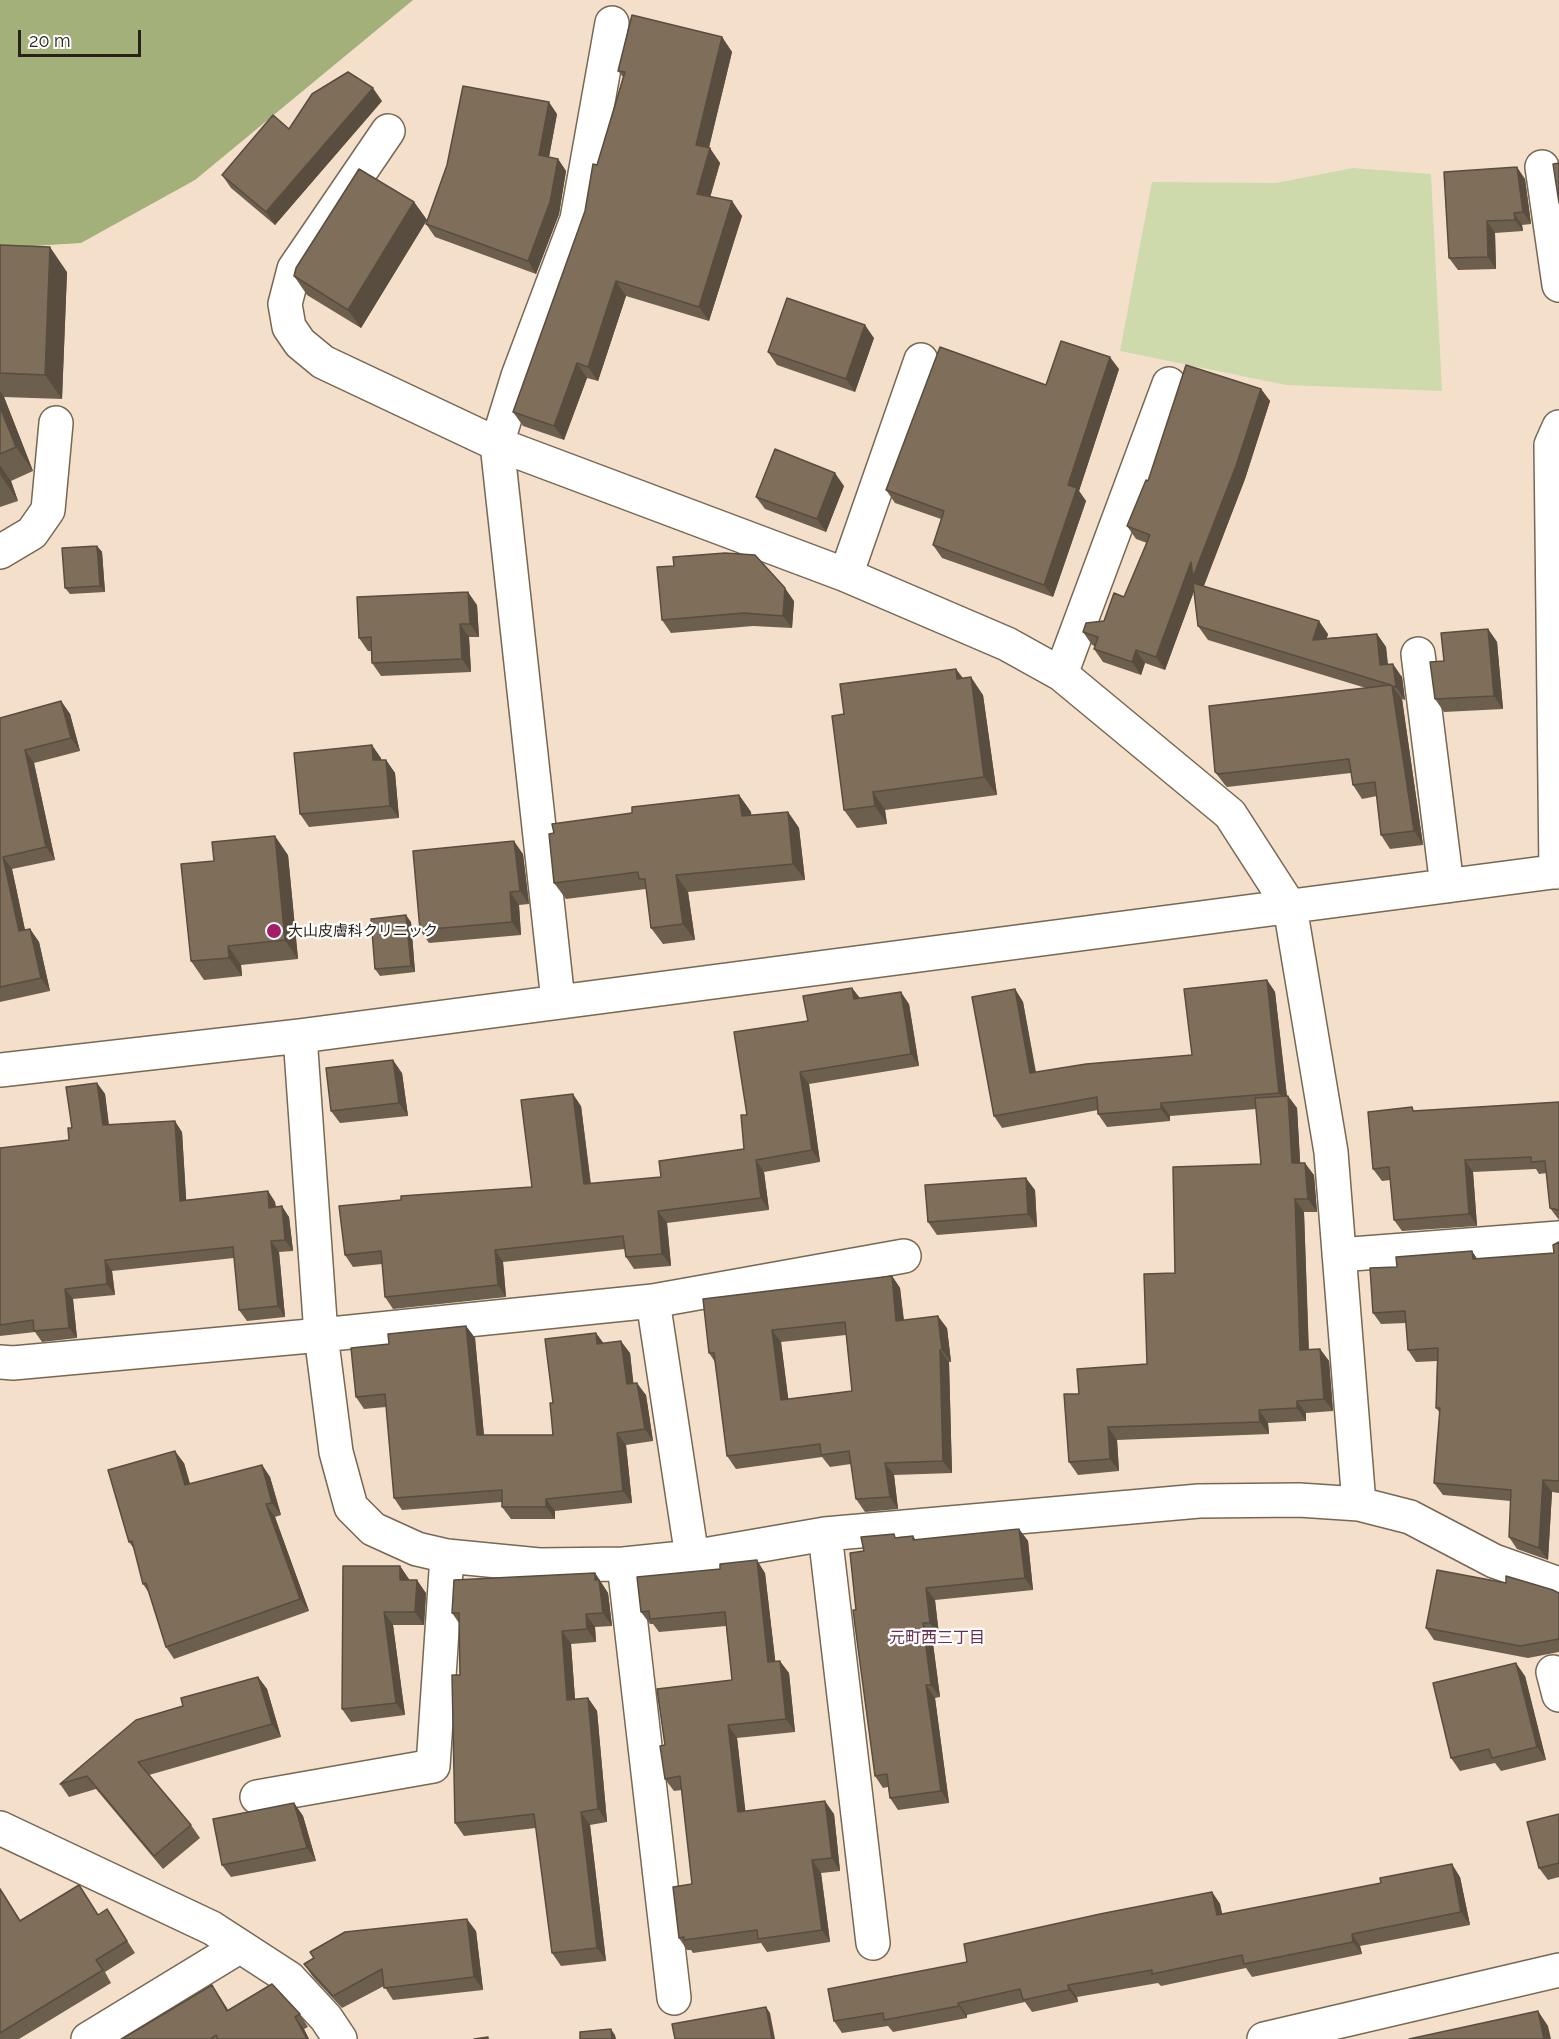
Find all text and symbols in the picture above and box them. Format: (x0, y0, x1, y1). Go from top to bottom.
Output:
scale bar (21, 18, 144, 56)
text: 20 m (29, 30, 71, 51)
marker: 大山皮膚科クリニック (265, 922, 283, 940)
place label: 大山皮膚科クリニック (288, 922, 438, 940)
district label: 元町西三丁目 (889, 1628, 985, 1648)

